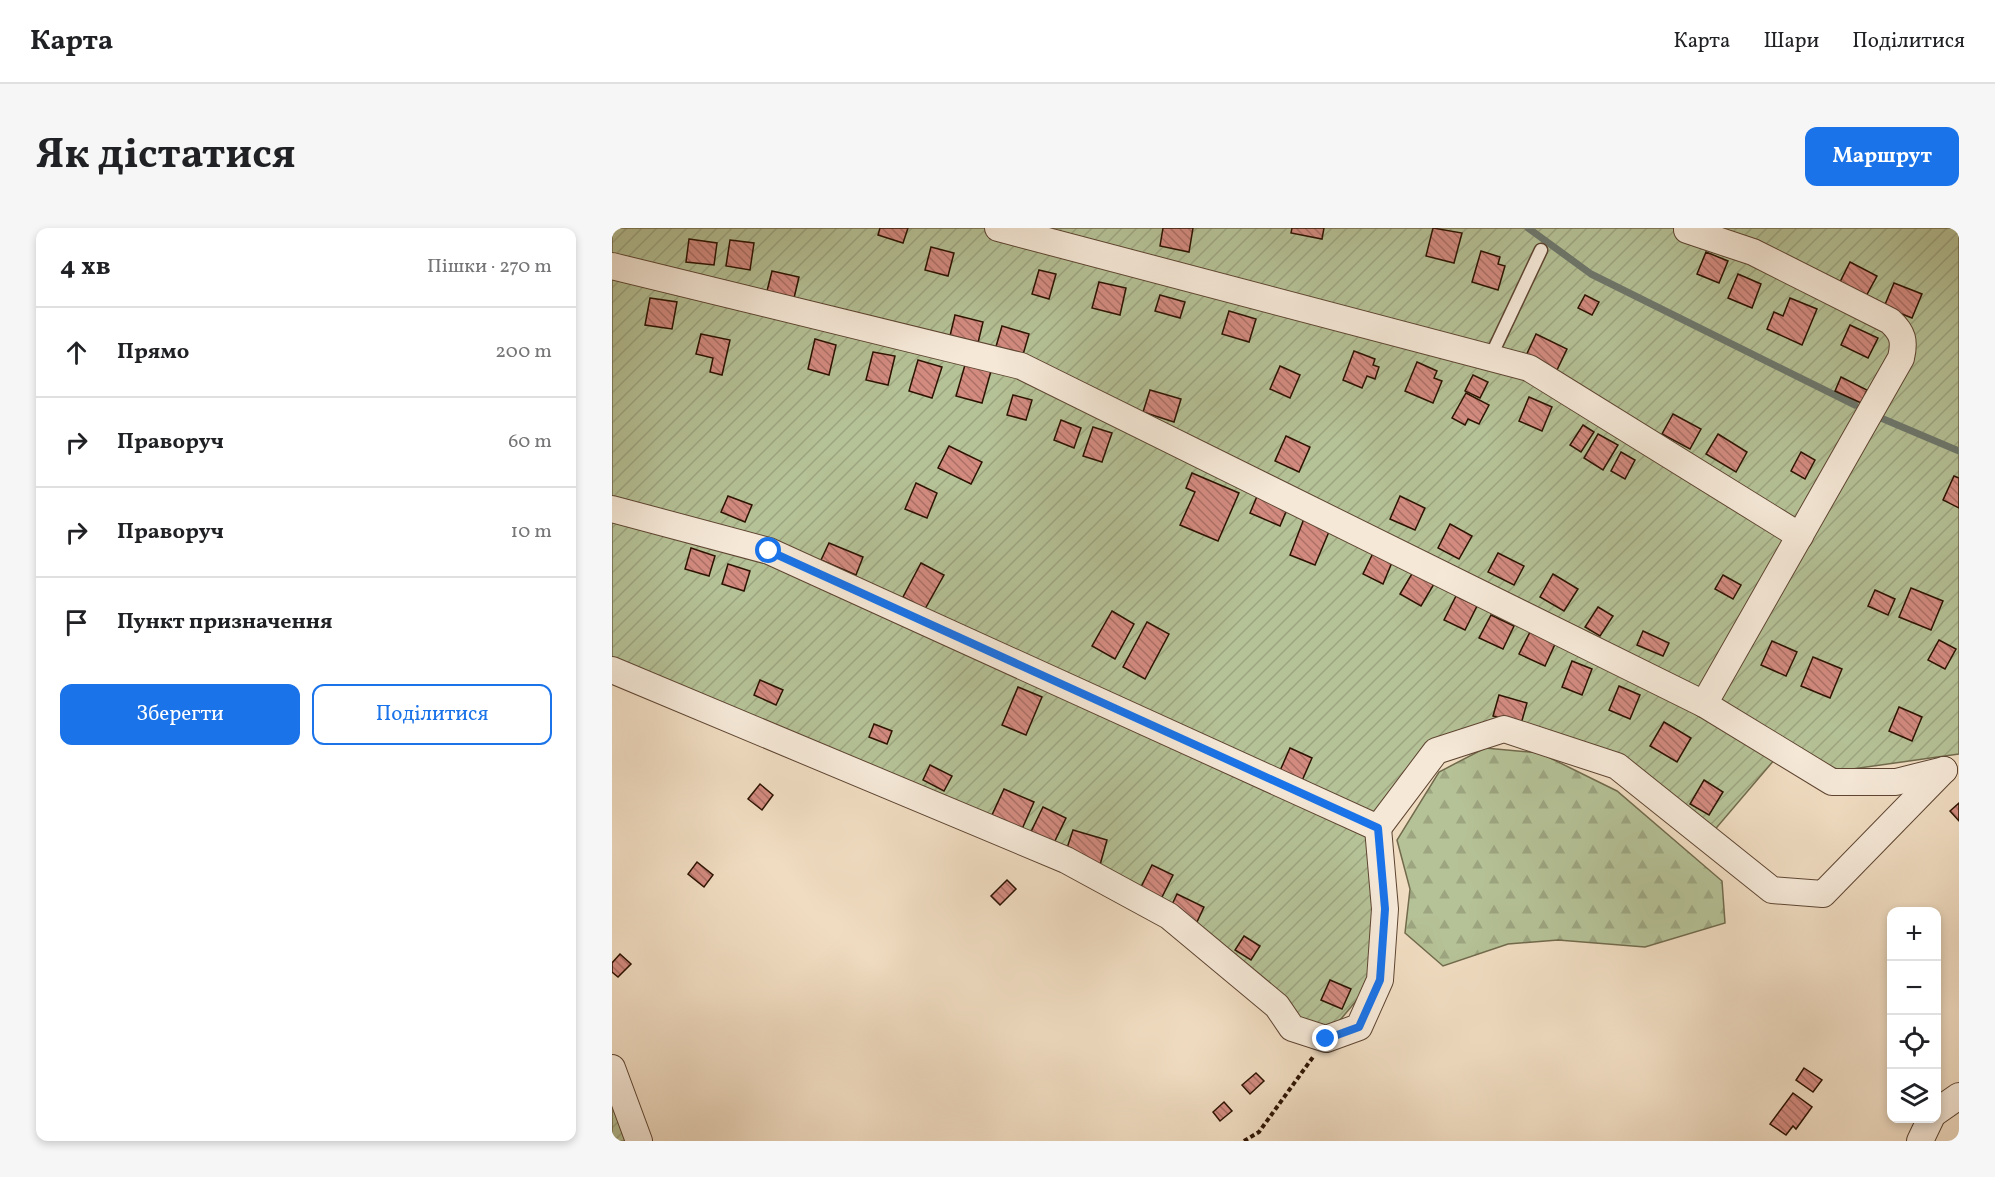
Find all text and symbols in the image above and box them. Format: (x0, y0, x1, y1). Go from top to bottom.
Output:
text: Карта (30, 22, 113, 61)
text: Карта (1673, 27, 1730, 56)
text: Шари (1763, 27, 1819, 56)
text: Поділитися (1852, 27, 1965, 56)
text: Як дістатися (36, 127, 296, 186)
button: Маршрут (1805, 127, 1959, 186)
text: 4 хв (60, 249, 111, 285)
text: Пішки · 270 m (427, 253, 552, 281)
icon: ahead (60, 336, 93, 369)
text: Прямо (117, 337, 189, 368)
text: 200 m (495, 338, 552, 366)
icon: right (60, 426, 93, 459)
text: Праворуч (117, 427, 224, 458)
text: 60 m (508, 428, 552, 456)
icon: right (60, 516, 93, 549)
text: Праворуч (117, 517, 224, 548)
text: 10 m (511, 518, 552, 546)
route start (755, 537, 781, 563)
icon: arrive (60, 606, 93, 639)
text: Пункт призначення (117, 607, 333, 638)
button: Зберегти (60, 684, 300, 745)
button: Поділитися (312, 684, 552, 745)
map controls (1887, 907, 1941, 1123)
button: + (1887, 907, 1941, 961)
button: − (1887, 961, 1941, 1015)
button: locate (1887, 1015, 1941, 1069)
route end (1312, 1025, 1338, 1051)
button: layers (1887, 1069, 1941, 1123)

